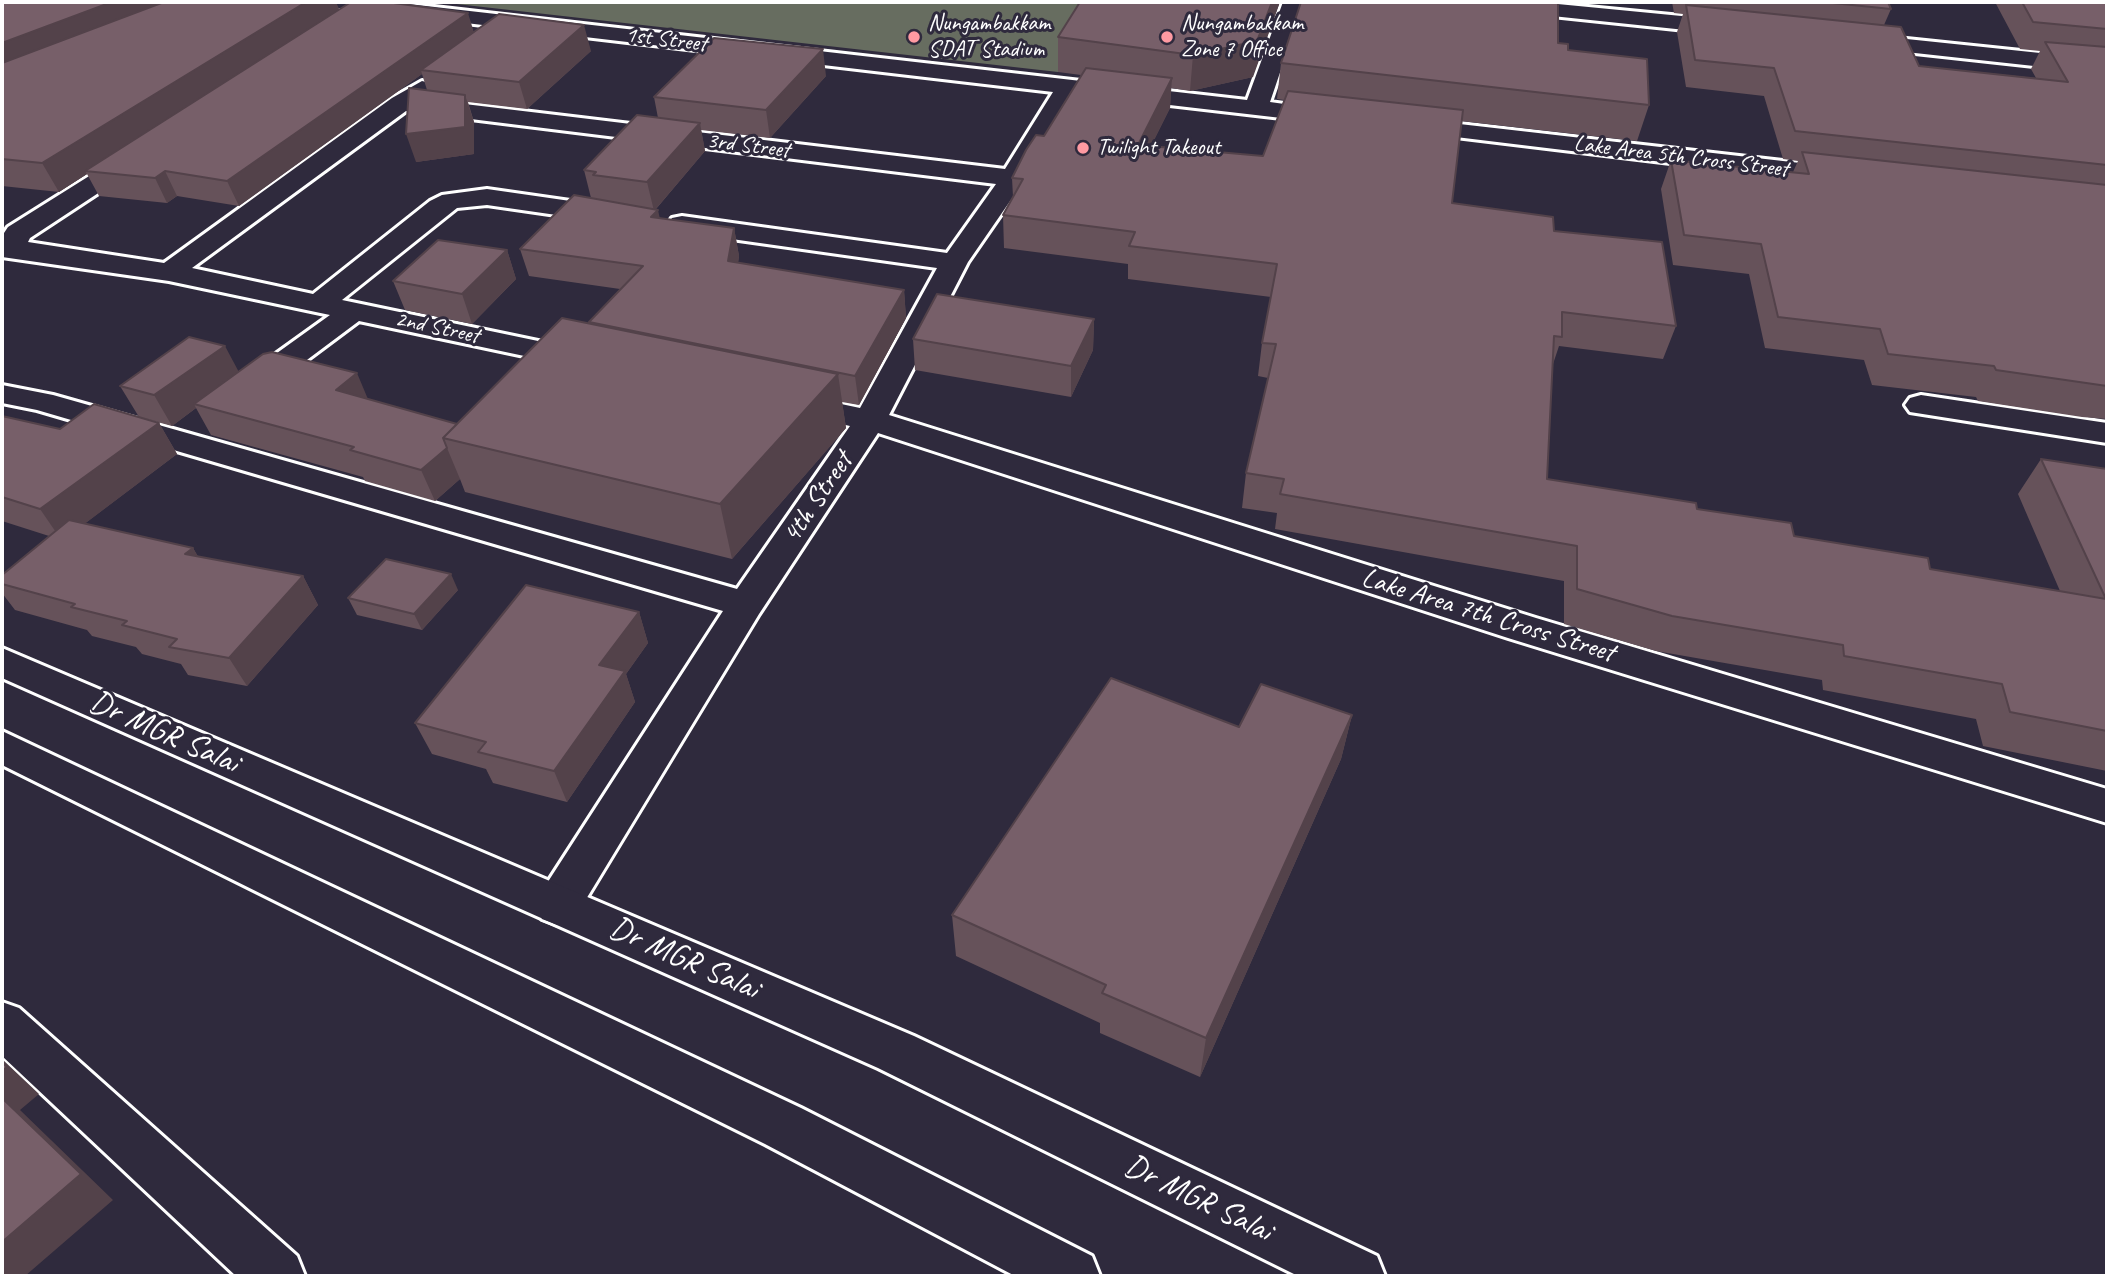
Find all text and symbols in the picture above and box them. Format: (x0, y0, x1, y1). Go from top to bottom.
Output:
place label: Nungambakkam SDAT Stadium (928, 10, 1050, 64)
place label: Nungambakkam Zone 7 Office (1181, 10, 1303, 64)
street label: 1st Street (624, 21, 708, 59)
marker: Nungambakkam SDAT Stadium (906, 29, 922, 45)
marker: Nungambakkam Zone 7 Office (1159, 29, 1175, 45)
street label: 3rd Street (705, 127, 791, 165)
street label: Lake Area 5th Cross Street (1572, 130, 1790, 184)
place label: Twilight Takeout (1097, 134, 1220, 162)
marker: Twilight Takeout (1075, 140, 1091, 156)
street label: 2nd Street (392, 306, 482, 350)
street label: 4th Street (775, 446, 861, 550)
street label: Lake Area 7th Cross Street (1358, 562, 1618, 670)
street label: Dr MGR Salai (83, 683, 245, 783)
street label: Dr MGR Salai (603, 909, 765, 1009)
street label: Dr MGR Salai (1118, 1146, 1278, 1252)

